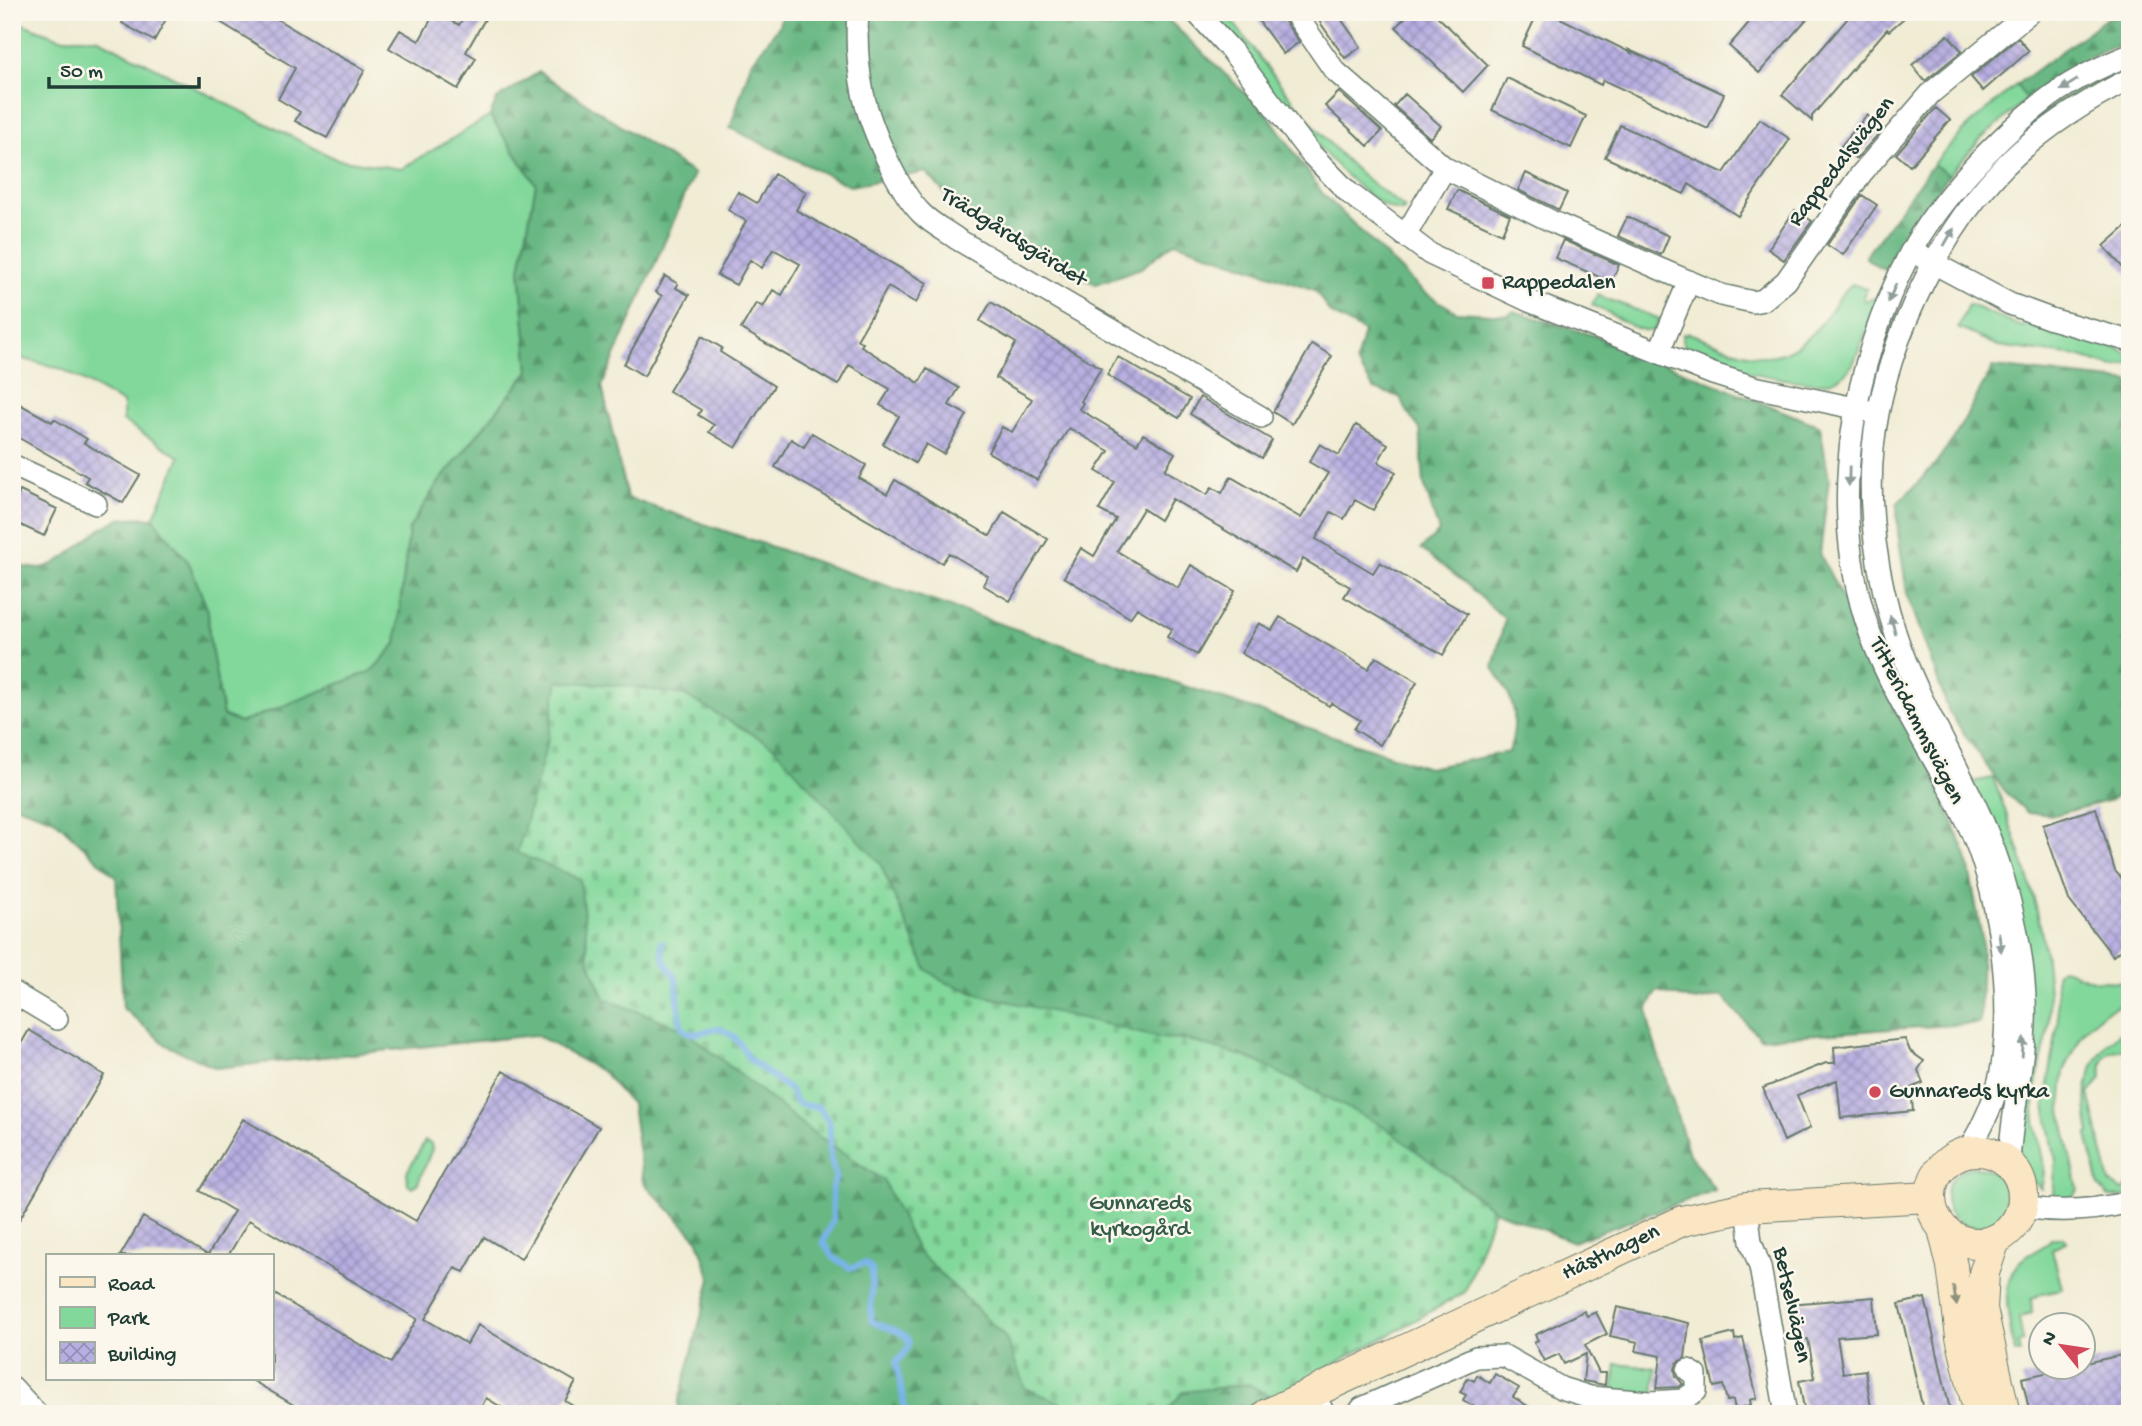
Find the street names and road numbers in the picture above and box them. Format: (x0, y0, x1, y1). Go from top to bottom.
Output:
street label: Rappedalsvägen (1783, 91, 1901, 233)
street label: Trädgårdsgärdet (933, 181, 1093, 295)
street label: Titteridammsvägen (1861, 631, 1970, 809)
street label: Hästhagen (1558, 1219, 1664, 1287)
street label: Betselvägen (1765, 1244, 1816, 1365)

